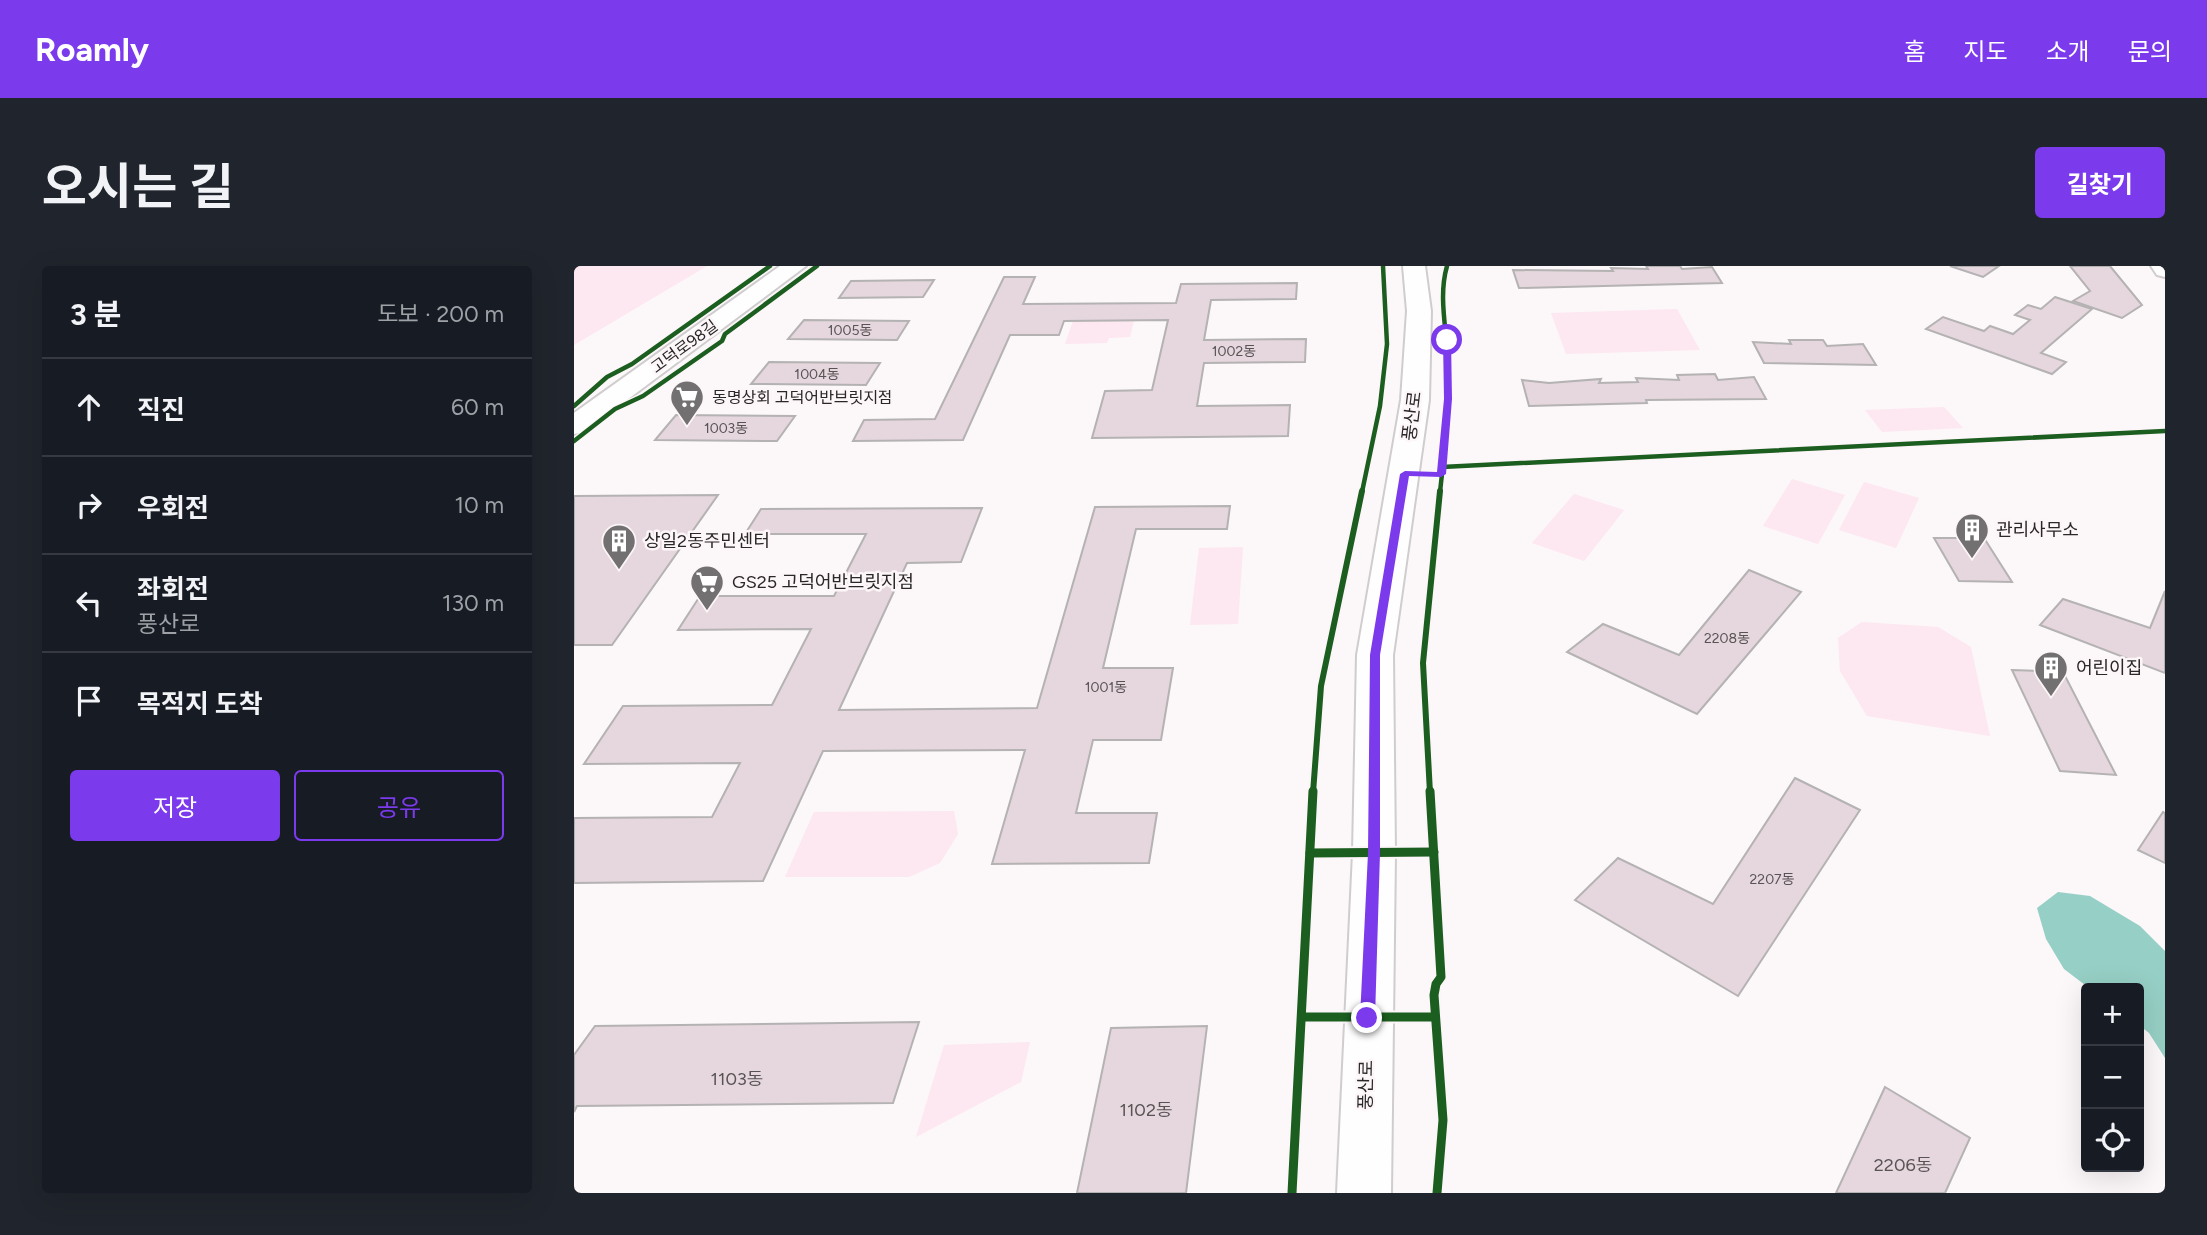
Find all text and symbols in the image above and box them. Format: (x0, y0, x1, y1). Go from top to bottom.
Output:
text: Roamly (35, 30, 149, 69)
text: 홈 (1903, 37, 1925, 66)
text: 지도 (1963, 37, 2008, 66)
text: 소개 (2046, 37, 2090, 66)
text: 문의 (2128, 37, 2172, 66)
button: 길찾기 (2035, 147, 2165, 218)
text: 오시는 길 (42, 157, 234, 216)
text: 3 분 (70, 296, 121, 333)
text: 도보 · 200 m (377, 300, 504, 328)
street label: 고덕로98길 (647, 316, 721, 377)
house number: 1005동 (828, 322, 872, 339)
route start (1431, 324, 1462, 355)
house number: 1002동 (1212, 343, 1256, 360)
house number: 1004동 (794, 366, 840, 383)
supermarket icon: 동명상회 고덕어반브릿지점 (668, 378, 706, 427)
icon: ahead (70, 388, 108, 426)
place label: 동명상회 고덕어반브릿지점 (712, 388, 893, 407)
street label: 풍산로 (1398, 390, 1426, 442)
text: 60 m (451, 393, 504, 421)
text: 직진 (137, 394, 185, 426)
house number: 1003동 (704, 420, 748, 437)
icon: right (70, 486, 108, 524)
text: 10 m (455, 491, 504, 519)
text: 우회전 (137, 492, 209, 524)
building icon: 관리사무소 (1953, 511, 1991, 560)
place label: 관리사무소 (1996, 519, 2079, 541)
building icon: 상일2동주민센터 (600, 522, 638, 571)
place label: 상일2동주민센터 (644, 530, 770, 552)
supermarket icon: GS25 고덕어반브릿지점 (688, 563, 726, 612)
place label: GS25 고덕어반브릿지점 (732, 571, 914, 593)
text: 좌회전 (137, 573, 209, 605)
icon: left (70, 584, 108, 622)
text: 130 m (442, 589, 504, 617)
text: 풍산로 (137, 610, 200, 638)
house number: 2208동 (1704, 630, 1750, 647)
building icon: 어린이집 (2032, 649, 2070, 698)
place label: 어린이집 (2076, 657, 2142, 679)
house number: 1001동 (1085, 679, 1127, 696)
icon: arrive (70, 682, 108, 720)
text: 목적지 도착 (137, 688, 263, 720)
button: 저장 (70, 770, 280, 841)
button: 공유 (294, 770, 504, 841)
house number: 2207동 (1749, 871, 1795, 888)
map controls (2081, 983, 2144, 1172)
button: + (2081, 983, 2144, 1046)
route end (1351, 1002, 1382, 1033)
button: − (2081, 1046, 2144, 1109)
street label: 풍산로 (1355, 1060, 1377, 1110)
house number: 1103동 (711, 1068, 763, 1090)
house number: 1102동 (1119, 1099, 1173, 1121)
button: locate (2081, 1109, 2144, 1172)
house number: 2206동 (1874, 1154, 1932, 1176)

